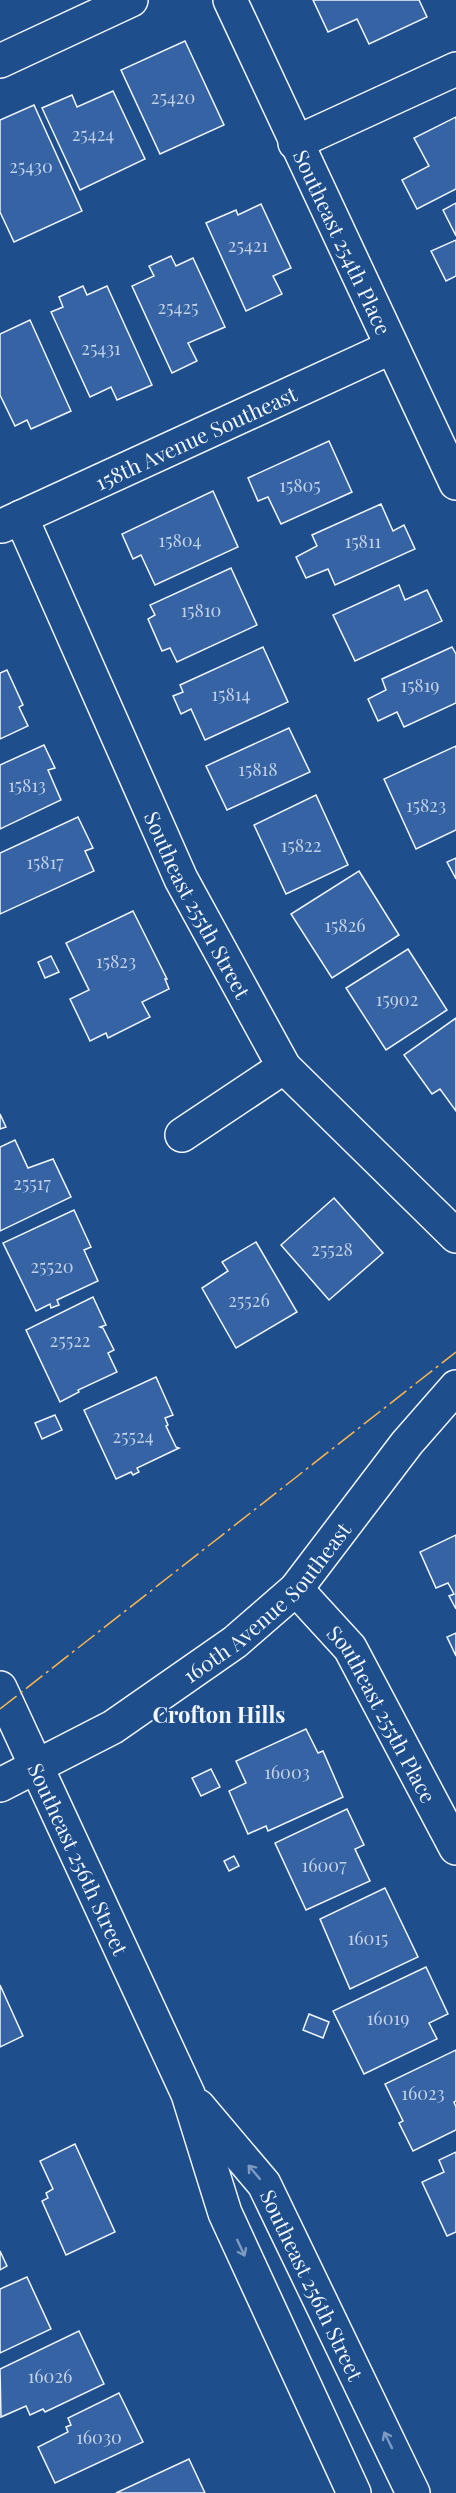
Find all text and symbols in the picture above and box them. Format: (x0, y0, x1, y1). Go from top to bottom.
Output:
house number: 25420 (151, 85, 195, 109)
house number: 25424 (72, 122, 114, 146)
street label: Southeast 254th Place (288, 145, 398, 339)
house number: 25430 (9, 154, 53, 178)
house number: 25421 (228, 233, 268, 257)
house number: 25425 (157, 295, 199, 319)
house number: 25431 (81, 336, 121, 360)
street label: 158th Avenue Southeast (90, 379, 301, 496)
house number: 15805 (279, 473, 321, 497)
house number: 15804 (159, 528, 202, 552)
house number: 15811 (345, 529, 382, 553)
house number: 15810 (181, 598, 221, 622)
house number: 15819 (400, 673, 440, 697)
house number: 15814 (212, 682, 251, 706)
house number: 15818 (238, 757, 278, 781)
house number: 15813 (8, 773, 46, 797)
house number: 15823 (406, 793, 446, 817)
street label: Southeast 255th Street (139, 806, 258, 1003)
house number: 15822 (281, 833, 321, 857)
house number: 15817 (26, 850, 64, 874)
house number: 15826 (324, 913, 366, 937)
house number: 15823 (96, 949, 136, 973)
house number: 15902 (376, 987, 418, 1011)
house number: 25517 (13, 1171, 51, 1195)
house number: 25528 (311, 1237, 353, 1261)
house number: 25520 (31, 1254, 73, 1278)
house number: 25526 (228, 1288, 270, 1312)
house number: 25522 (50, 1328, 90, 1352)
house number: 25524 (112, 1424, 154, 1448)
street label: 160th Avenue Southeast (177, 1516, 356, 1688)
street label: Southeast 255th Place (322, 1619, 443, 1807)
district label: Crofton Hills (153, 1699, 285, 1729)
street label: Southeast 256th Street (22, 1758, 136, 1960)
house number: 16003 (264, 1760, 310, 1784)
house number: 16007 (302, 1853, 347, 1877)
house number: 16015 (348, 1926, 388, 1950)
house number: 16019 (367, 2006, 409, 2030)
house number: 16023 (401, 2081, 445, 2105)
one-way arrow (247, 2165, 261, 2180)
street label: Southeast 256th Street (255, 2185, 371, 2385)
one-way arrow (235, 2239, 247, 2257)
house number: 16026 (28, 2364, 72, 2388)
house number: 16030 (76, 2425, 122, 2449)
one-way arrow (381, 2432, 393, 2450)

